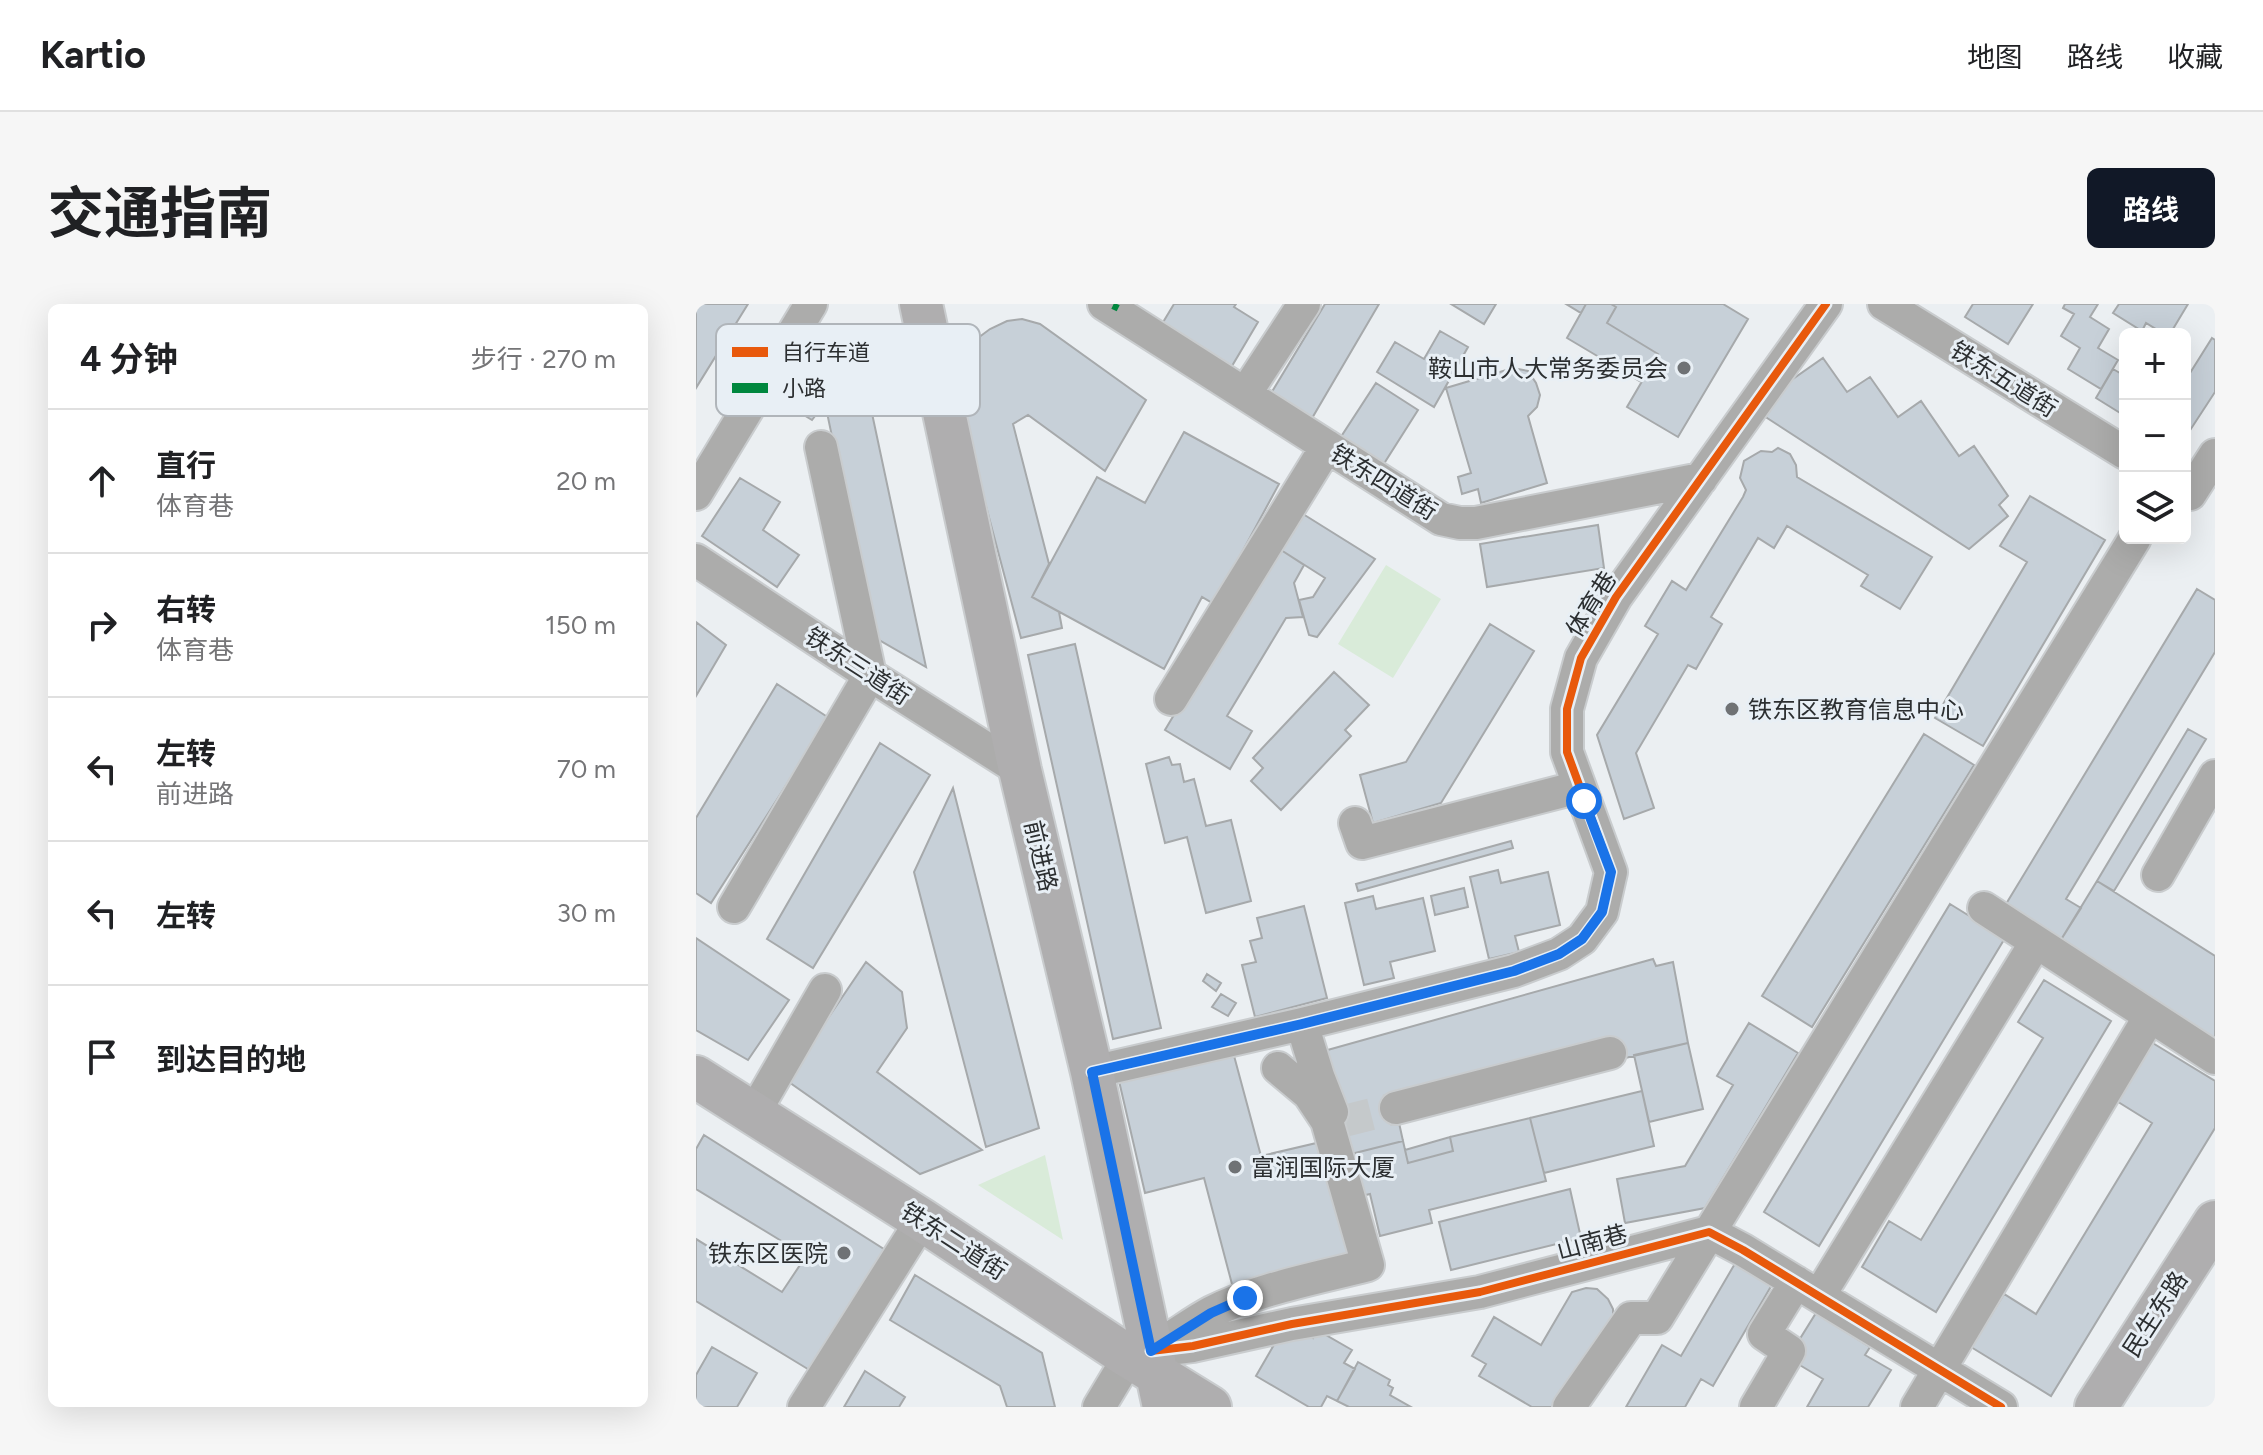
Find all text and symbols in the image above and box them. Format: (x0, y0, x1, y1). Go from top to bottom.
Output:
text: Kartio (40, 32, 146, 78)
text: 地图 (1967, 40, 2023, 74)
text: 路线 (2067, 40, 2123, 74)
text: 收藏 (2167, 40, 2223, 74)
button: 路线 (2087, 168, 2215, 248)
text: 交通指南 (48, 180, 272, 247)
legend (716, 324, 980, 416)
map controls (2119, 328, 2191, 544)
button: + (2119, 328, 2191, 400)
street label: 铁东五道街 (1945, 335, 2063, 423)
text: 4 分钟 (80, 339, 178, 380)
text: 自行车道 (782, 339, 870, 366)
text: 步行 · 270 m (471, 343, 616, 375)
place label: 鞍山市人大常务委员会 (1428, 354, 1668, 383)
marker: 鞍山市人大常务委员会 (1675, 359, 1693, 377)
text: 小路 (782, 375, 826, 402)
button: − (2119, 400, 2191, 472)
street label: 铁东四道街 (1325, 438, 1443, 526)
text: 直行 (156, 447, 216, 484)
icon: ahead (80, 459, 124, 503)
text: 20 m (556, 465, 616, 497)
button: layers (2119, 472, 2191, 544)
text: 体育巷 (156, 490, 234, 522)
street label: 体育巷 (1560, 566, 1622, 642)
text: 右转 (156, 591, 216, 628)
icon: right (80, 603, 124, 647)
text: 150 m (545, 609, 616, 641)
street label: 铁东三道街 (800, 621, 916, 711)
text: 体育巷 (156, 634, 234, 666)
place label: 铁东区教育信息中心 (1748, 695, 1964, 724)
marker: 铁东区教育信息中心 (1723, 700, 1741, 718)
text: 左转 (156, 735, 216, 772)
icon: left (80, 747, 124, 791)
text: 70 m (557, 753, 616, 785)
text: 前进路 (156, 778, 234, 810)
route start (1566, 783, 1602, 819)
street label: 前进路 (1019, 818, 1063, 894)
icon: left (80, 891, 124, 935)
text: 左转 (156, 897, 216, 934)
text: 30 m (557, 897, 616, 929)
icon: arrive (80, 1035, 124, 1079)
text: 到达目的地 (156, 1041, 306, 1078)
place label: 富润国际大厦 (1251, 1153, 1395, 1182)
marker: 富润国际大厦 (1226, 1158, 1244, 1176)
street label: 铁东二道街 (896, 1196, 1012, 1286)
street label: 山南巷 (1553, 1219, 1631, 1265)
place label: 铁东区医院 (708, 1239, 828, 1268)
marker: 铁东区医院 (835, 1244, 853, 1262)
street label: 民生东路 (2117, 1266, 2193, 1362)
route end (1227, 1280, 1263, 1316)

